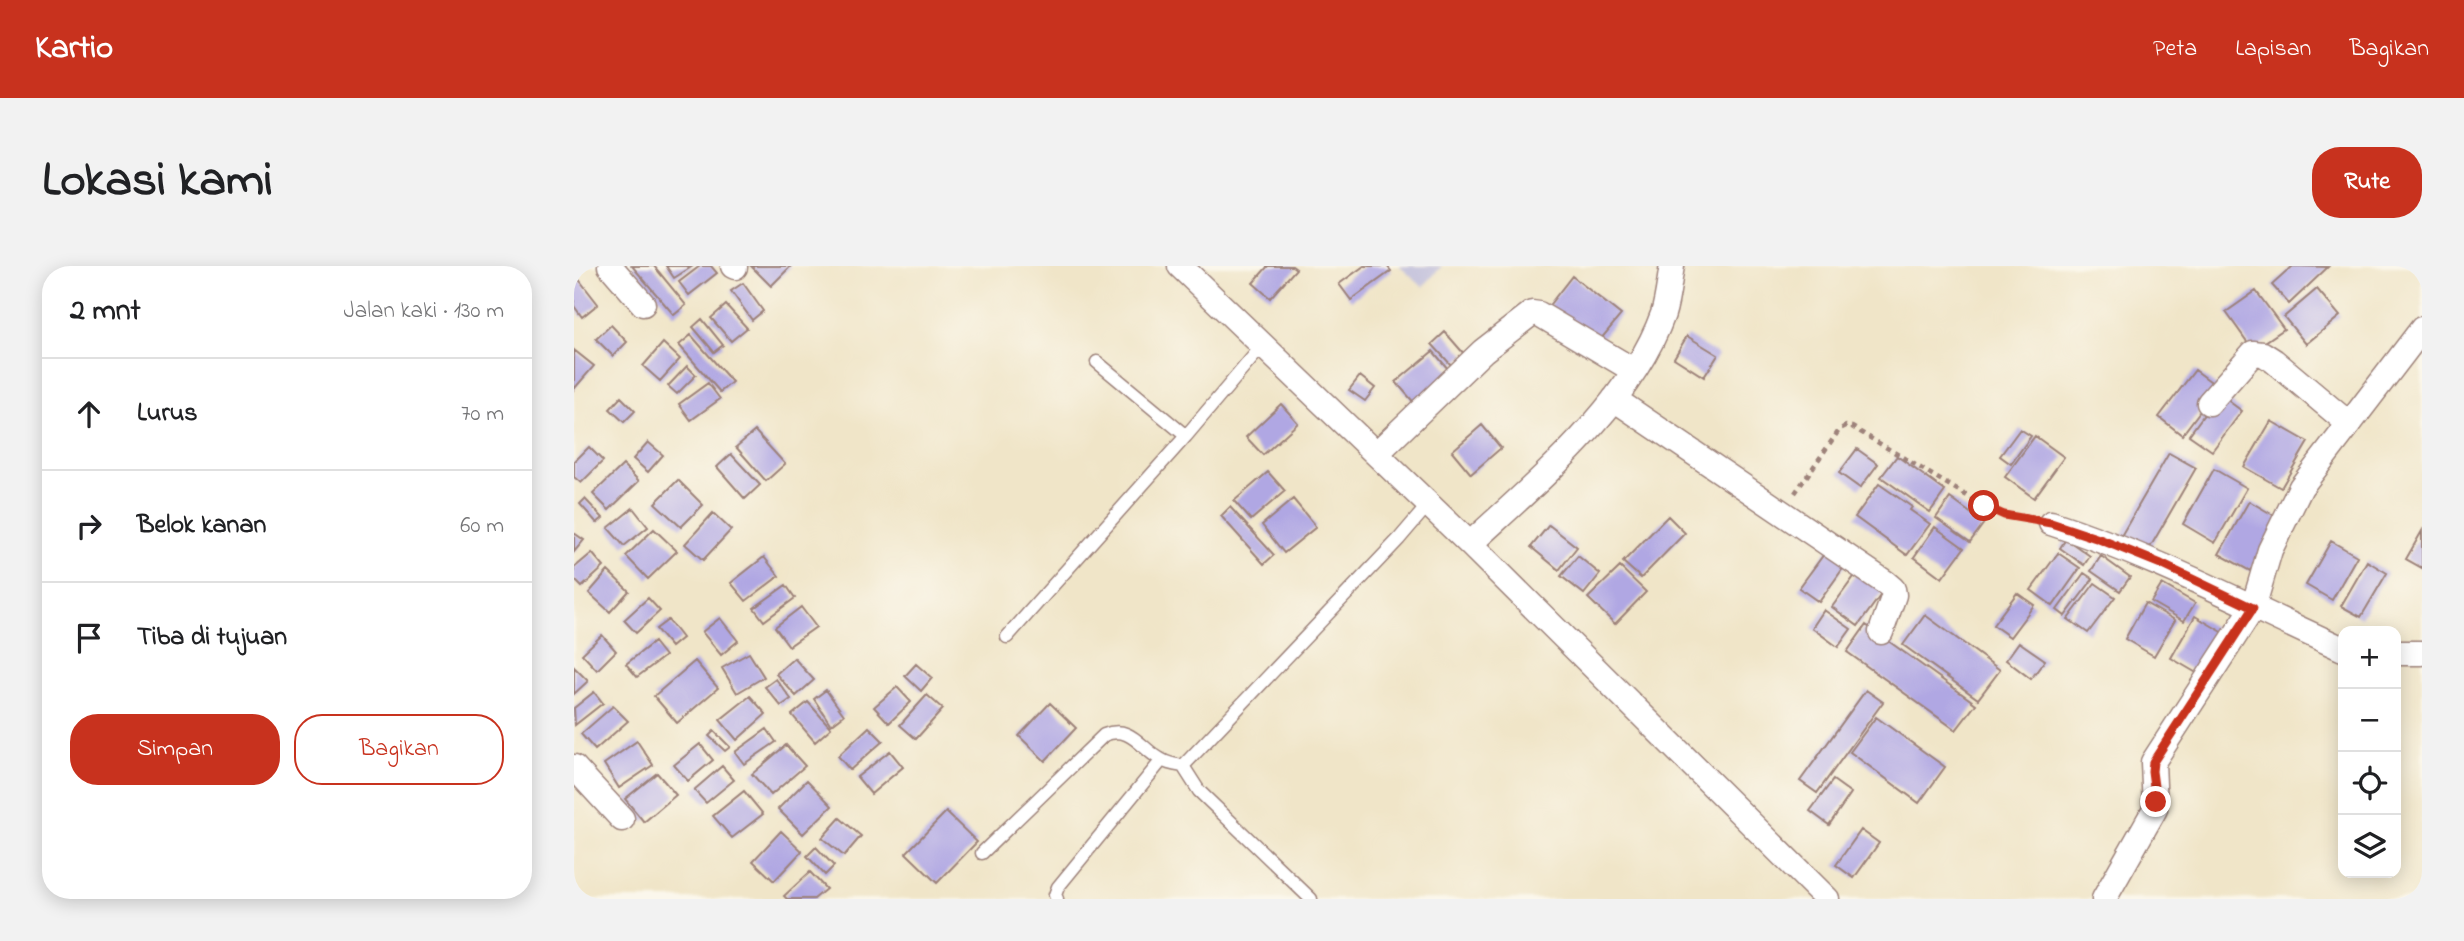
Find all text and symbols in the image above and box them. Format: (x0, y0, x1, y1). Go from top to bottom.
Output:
text: Kartio (35, 25, 113, 73)
text: Peta (2153, 32, 2197, 67)
text: Lapisan (2235, 32, 2311, 67)
text: Bagikan (2349, 32, 2429, 67)
text: Lokasi kami (42, 146, 273, 218)
button: Rute (2312, 147, 2422, 218)
text: 2 mnt (70, 290, 141, 334)
text: Jalan kaki · 130 m (344, 295, 504, 328)
icon: ahead (70, 395, 108, 433)
text: Lurus (137, 395, 198, 433)
text: 70 m (461, 398, 504, 431)
route start (1968, 490, 1999, 521)
icon: right (70, 507, 108, 545)
text: Belok kanan (137, 507, 266, 545)
text: 60 m (460, 510, 504, 543)
icon: arrive (70, 619, 108, 657)
text: Tiba di tujuan (137, 619, 287, 657)
map controls (2338, 626, 2401, 878)
button: + (2338, 626, 2401, 689)
button: − (2338, 689, 2401, 752)
button: Simpan (70, 714, 280, 785)
button: Bagikan (294, 714, 504, 785)
button: locate (2338, 752, 2401, 815)
route end (2140, 786, 2171, 817)
button: layers (2338, 815, 2401, 878)

